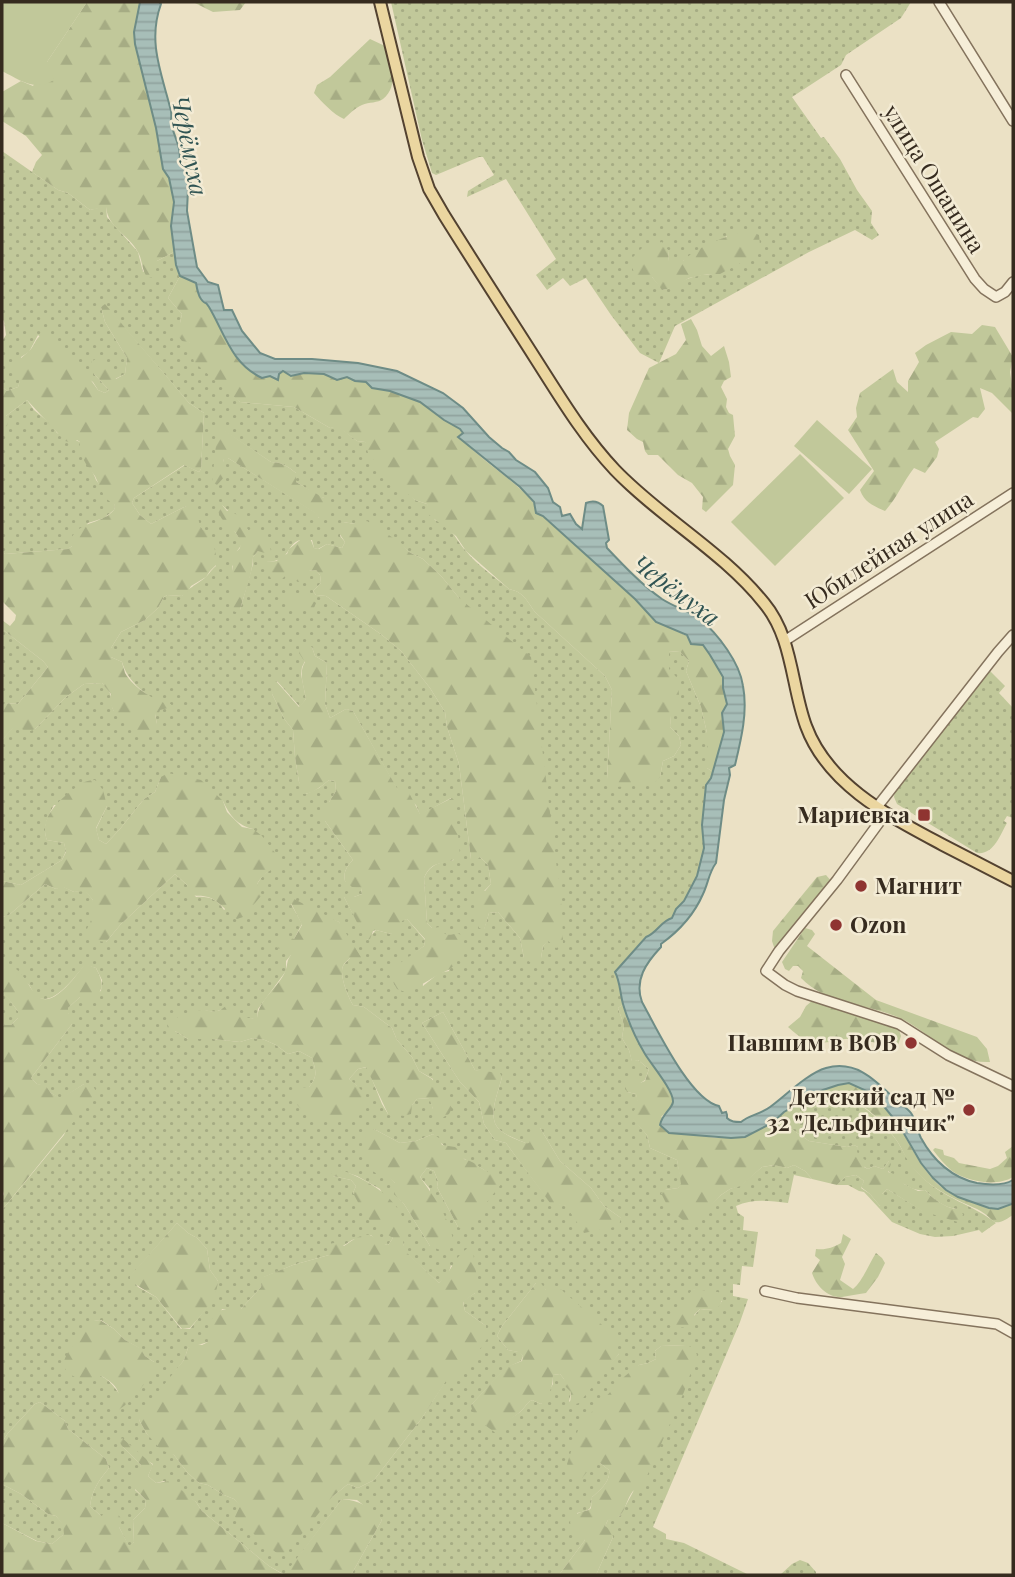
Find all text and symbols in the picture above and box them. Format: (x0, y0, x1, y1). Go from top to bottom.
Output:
water label: Черёмуха (166, 93, 216, 198)
street label: улица Ошанина (877, 97, 994, 259)
street label: Юбилейная улица (798, 482, 979, 615)
water label: Черёмуха (627, 546, 727, 633)
place label: Мариевка (797, 798, 910, 829)
marker: Мариевка (916, 807, 932, 823)
place label: Магнит (875, 869, 962, 900)
marker: Магнит (853, 878, 869, 894)
place label: Ozon (850, 908, 906, 939)
marker: Ozon (828, 917, 844, 933)
place label: Павшим в ВОВ (727, 1026, 897, 1057)
marker: Павшим в ВОВ (903, 1035, 919, 1051)
place label: Детский сад № 32 "Дельфинчик" (766, 1080, 955, 1137)
marker: Детский сад № 32 "Дельфинчик" (961, 1102, 977, 1118)

